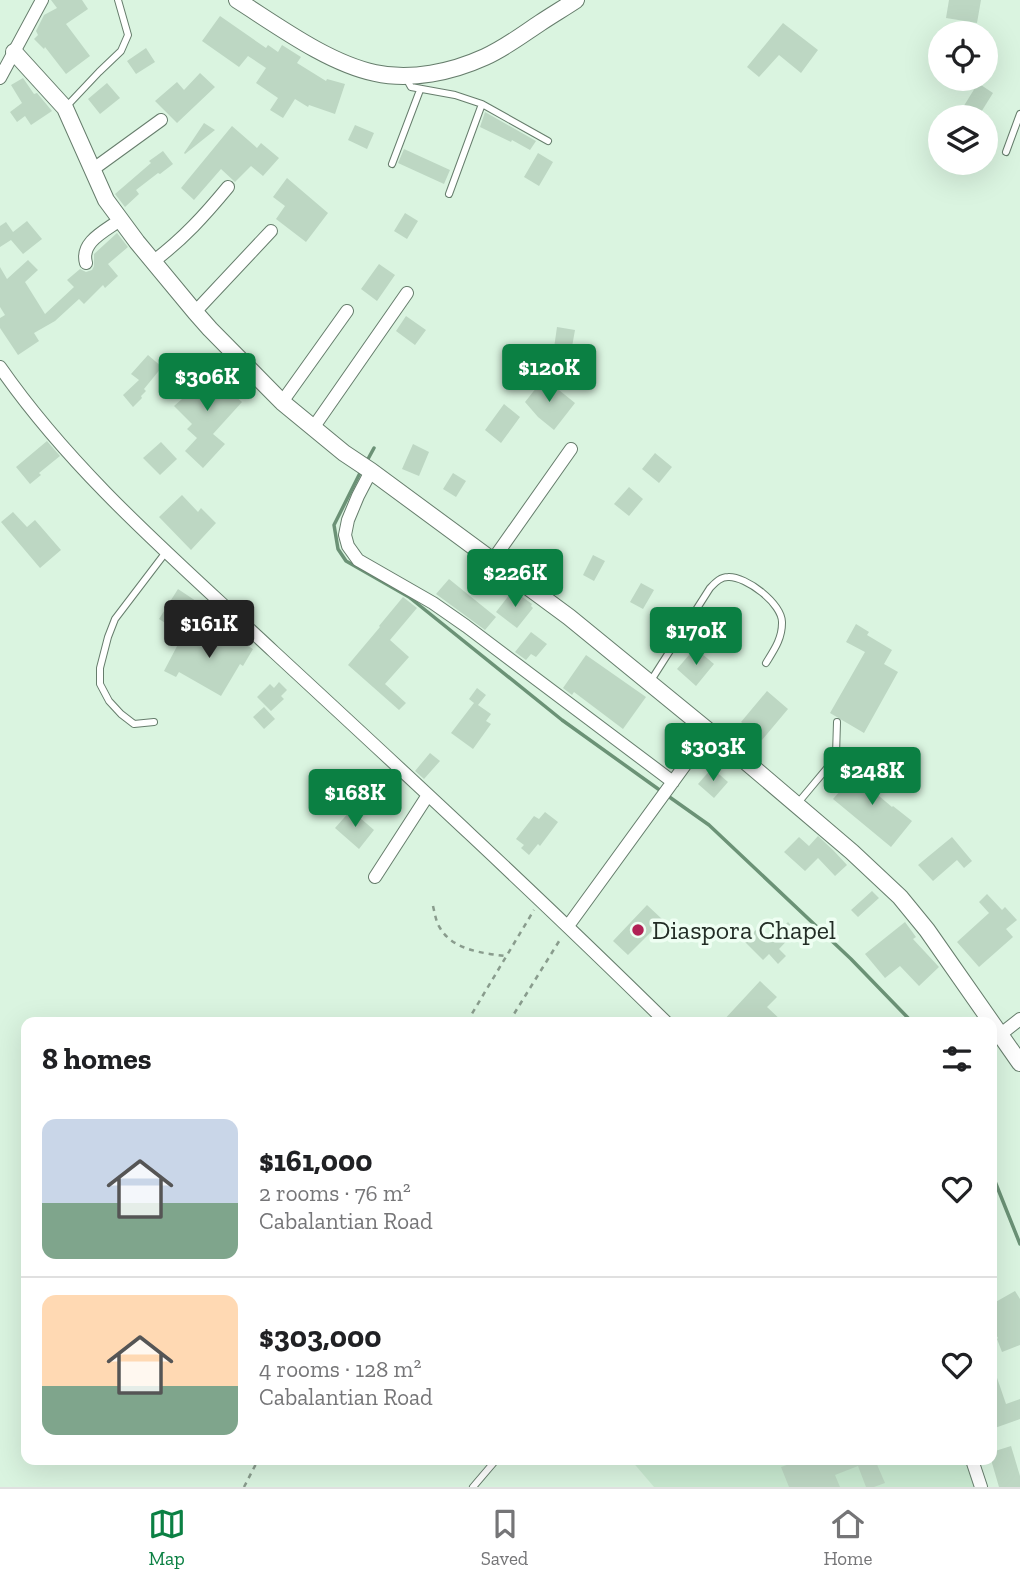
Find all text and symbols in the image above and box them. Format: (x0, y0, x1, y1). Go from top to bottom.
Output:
map controls (928, 21, 998, 175)
button: locate (928, 21, 998, 91)
button: layers (928, 105, 998, 175)
pin: $120K (500, 344, 598, 404)
text: $120K (518, 353, 580, 381)
pin: $306K (158, 354, 256, 413)
text: $306K (175, 362, 239, 390)
pin: $226K (466, 550, 564, 609)
text: $226K (483, 558, 547, 586)
pin: $161K (160, 600, 258, 660)
pin: $170K (647, 608, 745, 667)
text: $161K (180, 609, 238, 637)
text: $170K (666, 616, 726, 644)
pin: $303K (664, 724, 762, 783)
text: $303K (681, 732, 745, 760)
pin: $248K (823, 748, 921, 807)
text: $248K (840, 756, 904, 784)
pin: $168K (306, 770, 404, 829)
text: $168K (325, 778, 385, 806)
place label: Diaspora Chapel (652, 914, 836, 946)
marker: Diaspora Chapel (630, 922, 646, 938)
icon: filters (938, 1040, 976, 1078)
text: 8 homes (42, 1041, 151, 1077)
text: $161,000 (259, 1143, 373, 1179)
icon: home (98, 1147, 182, 1231)
icon: heart (938, 1170, 976, 1208)
text: 2 rooms · 76 m² (259, 1179, 411, 1207)
text: Cabalantian Road (259, 1207, 433, 1235)
text: $303,000 (259, 1319, 382, 1355)
icon: home (98, 1323, 182, 1407)
icon: heart (938, 1346, 976, 1384)
text: 4 rooms · 128 m² (259, 1355, 421, 1383)
text: Cabalantian Road (259, 1383, 433, 1411)
tab: Map (148, 1505, 186, 1570)
tab: Saved (481, 1505, 528, 1570)
tab: Home (823, 1505, 872, 1570)

